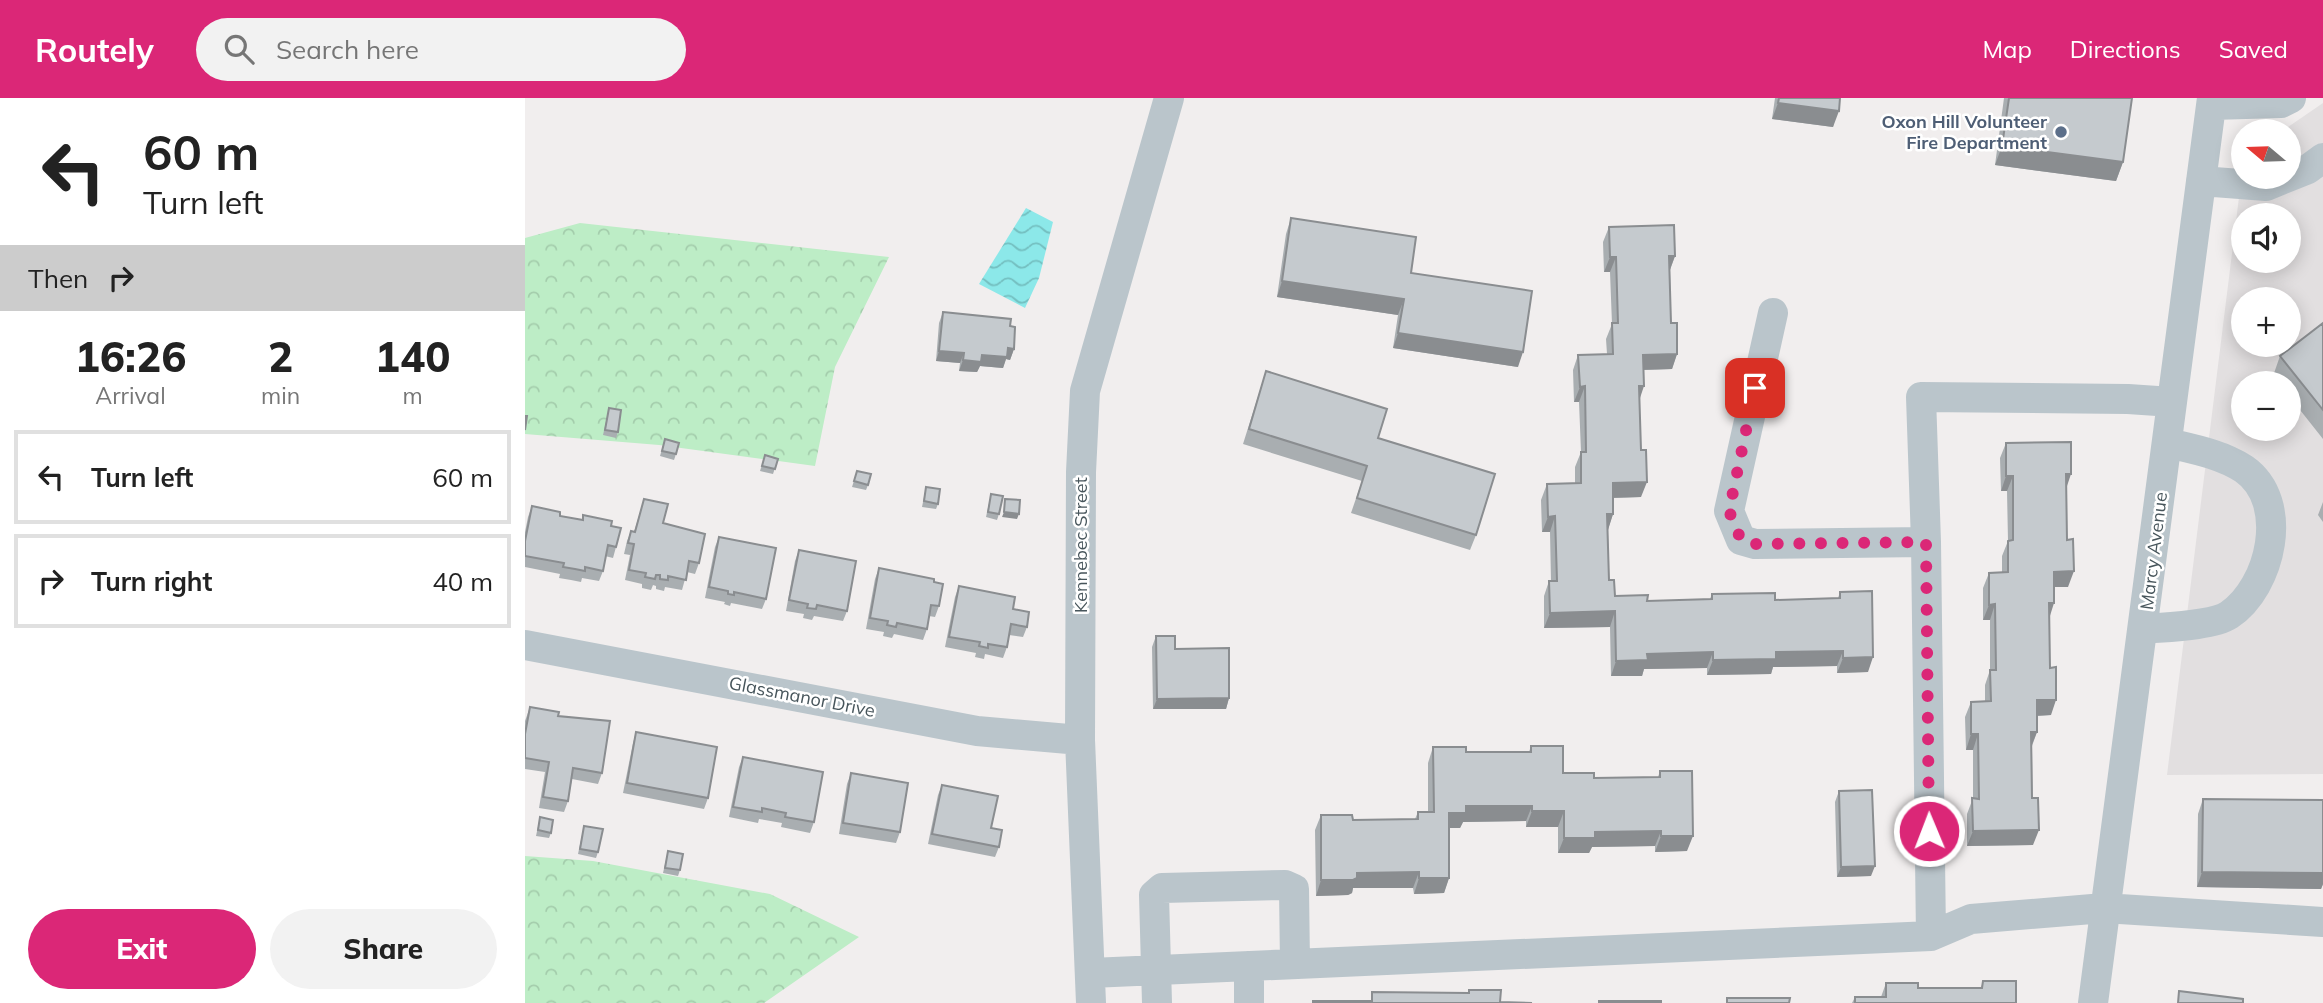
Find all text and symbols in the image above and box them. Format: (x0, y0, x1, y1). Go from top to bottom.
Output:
search box (196, 18, 686, 81)
text: Routely (35, 29, 154, 70)
icon: search (220, 30, 258, 68)
text: Search here (276, 33, 419, 66)
text: Map (1982, 34, 2032, 64)
text: Directions (2070, 34, 2181, 64)
text: Saved (2219, 34, 2288, 64)
place label: Oxon Hill Volunteer Fire Department (1881, 110, 2048, 154)
north arrow (2231, 119, 2301, 189)
map controls (2231, 119, 2301, 441)
text: 60 m (143, 121, 259, 182)
marker: Oxon Hill Volunteer Fire Department (2053, 124, 2069, 140)
icon: left (28, 126, 119, 217)
text: Turn left (143, 182, 263, 222)
button: sound (2231, 203, 2301, 273)
icon: right (102, 259, 140, 297)
text: Then (28, 262, 88, 295)
button: + (2231, 287, 2301, 357)
text: 16:26 (75, 330, 186, 383)
text: 2 (268, 330, 293, 383)
text: 140 (375, 330, 450, 383)
pin (1725, 358, 1785, 418)
icon: arrive (1736, 369, 1774, 407)
button: − (2231, 371, 2301, 441)
text: Arrival (95, 381, 166, 410)
text: min (261, 381, 300, 410)
text: m (402, 381, 423, 410)
icon: left (32, 458, 70, 496)
text: Turn left (91, 461, 193, 494)
text: 60 m (432, 461, 493, 494)
street label: Kennebec Street (1069, 477, 1092, 613)
street label: Marcy Avenue (2135, 491, 2172, 611)
icon: right (32, 562, 70, 600)
text: Turn right (91, 565, 212, 598)
text: 40 m (432, 565, 493, 598)
street label: Glassmanor Drive (727, 671, 877, 722)
position arrow (1892, 794, 1966, 868)
button: Exit (28, 909, 256, 989)
button: Share (270, 909, 497, 989)

